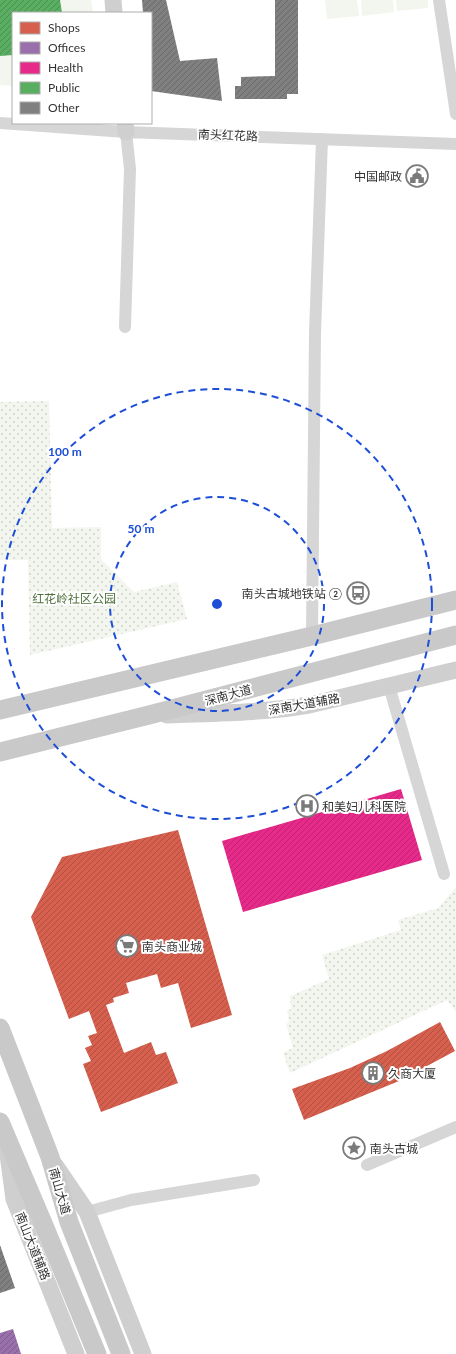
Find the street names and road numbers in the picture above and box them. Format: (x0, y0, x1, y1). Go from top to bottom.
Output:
street label: 南头红花路 (198, 126, 258, 144)
street label: 深南大道 (203, 682, 253, 708)
street label: 深南大道辅路 (267, 690, 341, 718)
street label: 南山大道 (46, 1166, 74, 1216)
street label: 南山大道辅路 (13, 1210, 53, 1282)

